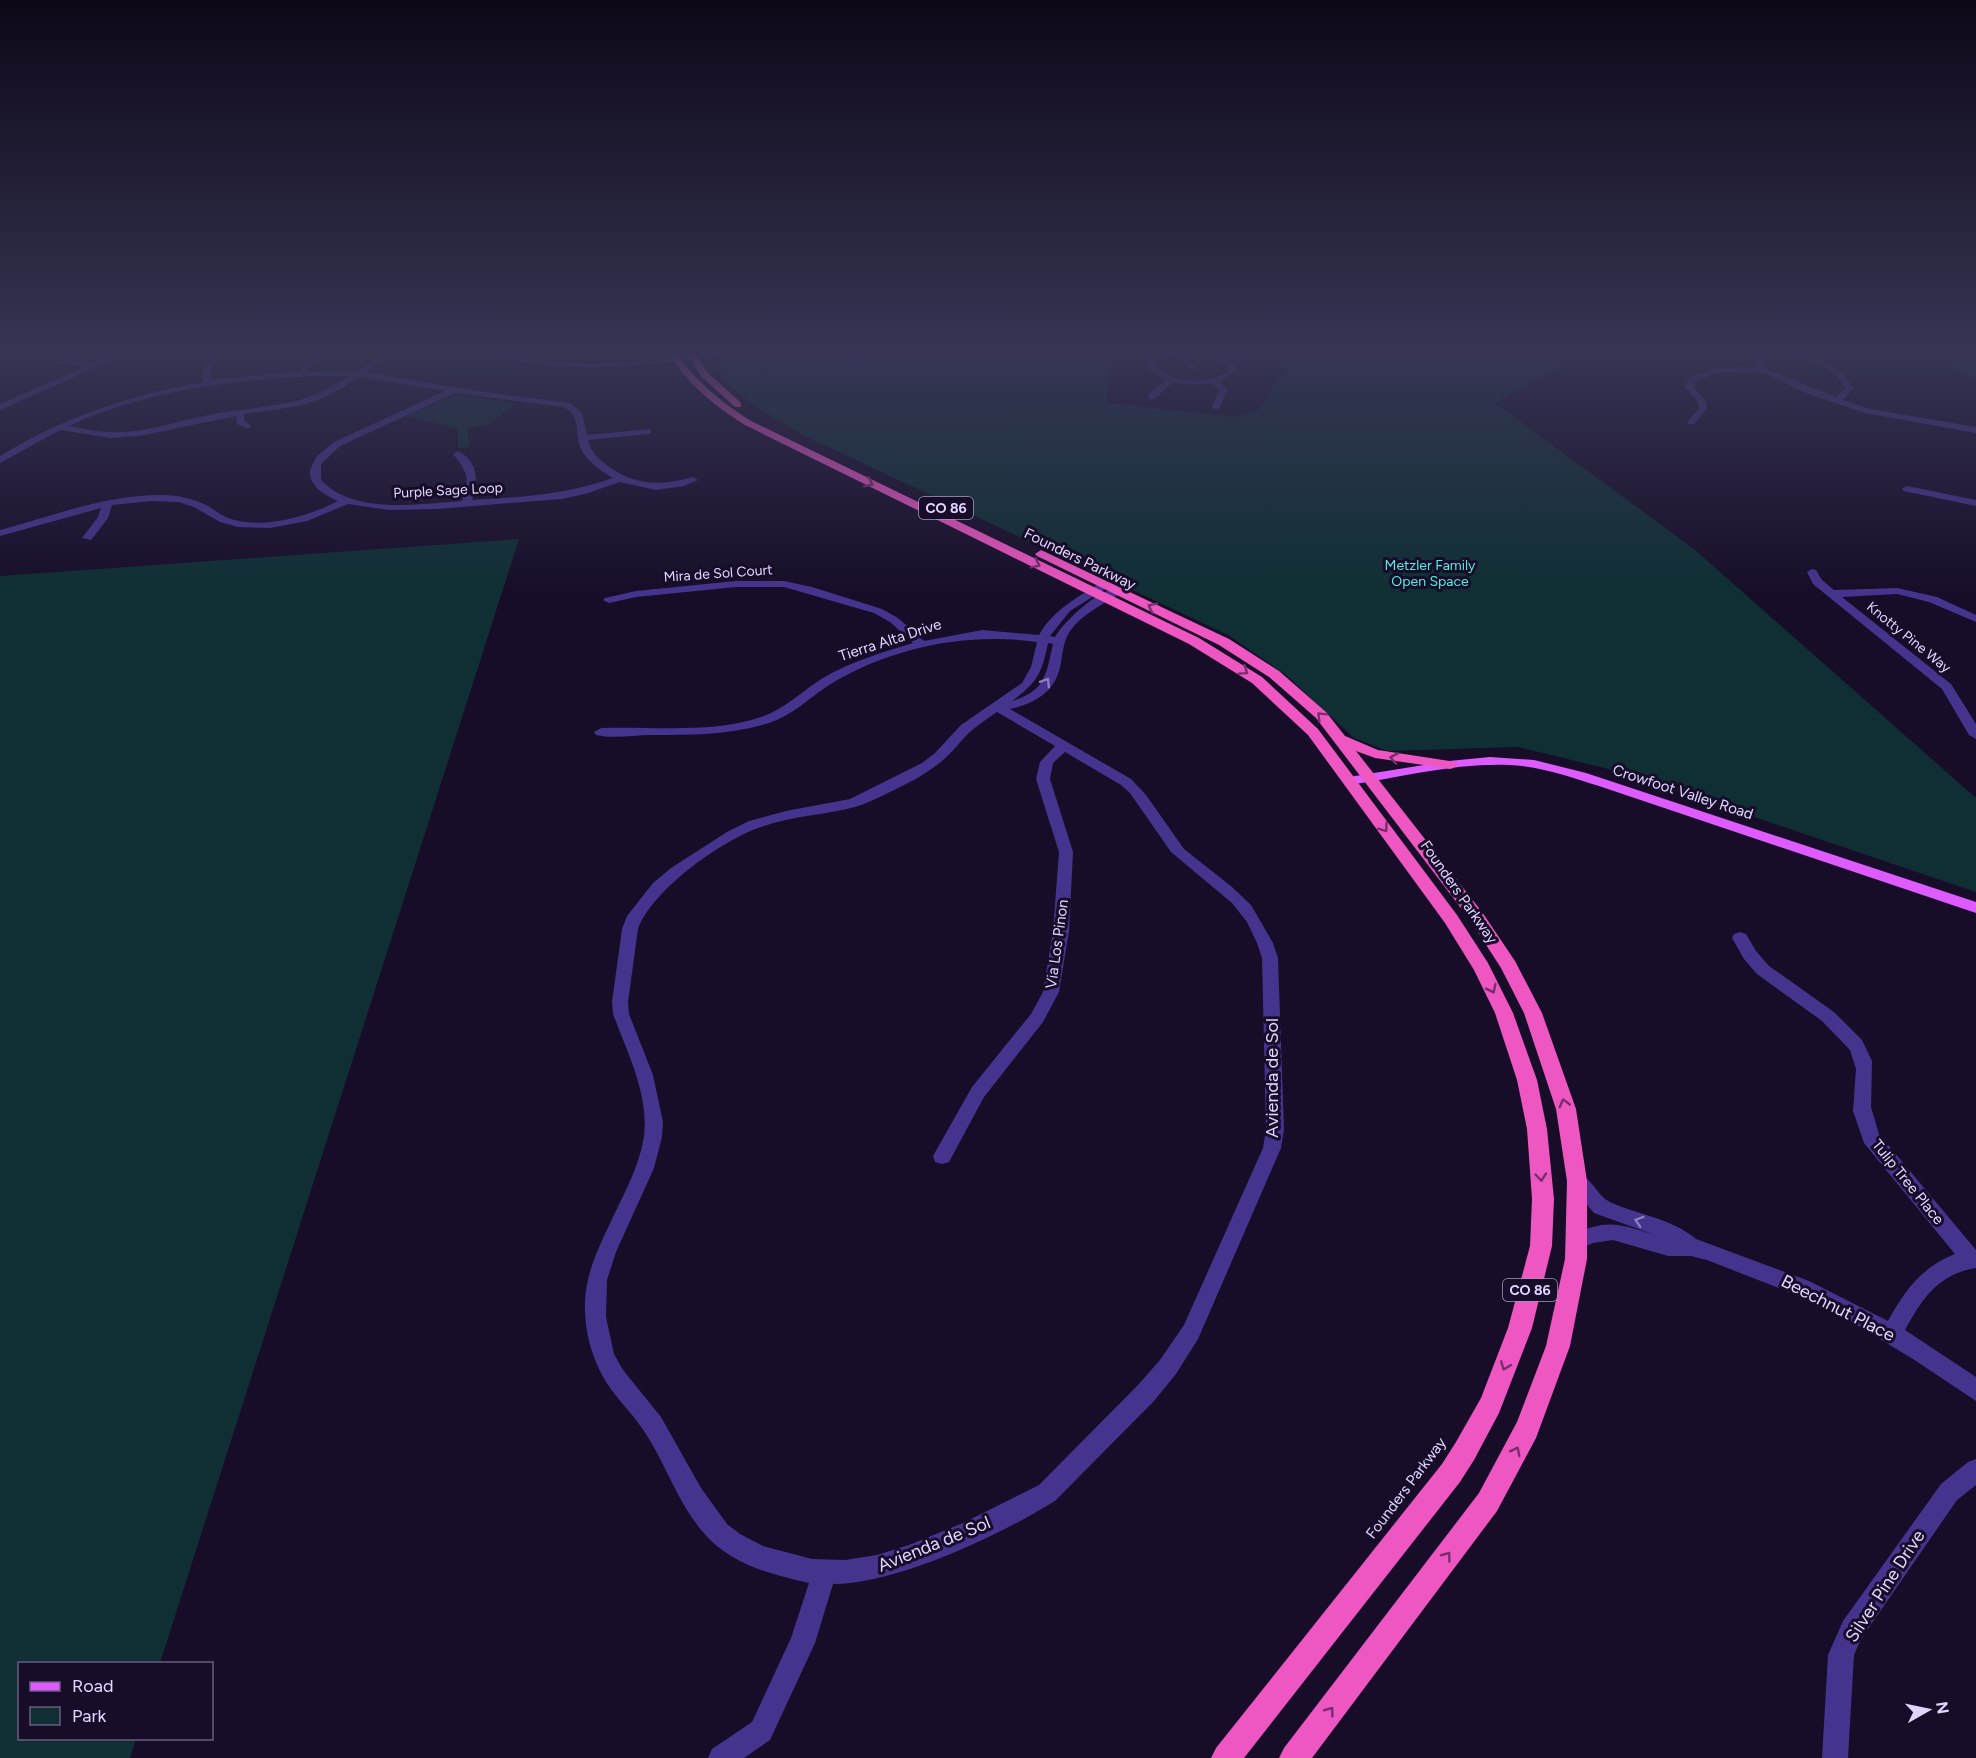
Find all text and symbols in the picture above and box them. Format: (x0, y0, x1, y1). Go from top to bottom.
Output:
one-way arrow (862, 476, 873, 488)
street label: Purple Sage Loop (393, 479, 503, 502)
road number: CO 86 (919, 497, 973, 519)
street label: Founders Parkway (1021, 524, 1139, 594)
one-way arrow (1030, 557, 1041, 568)
park label: Metzler Family Open Space (1385, 557, 1476, 590)
street label: Mira de Sol Court (663, 561, 773, 586)
street label: Knotty Pine Way (1863, 598, 1955, 677)
one-way arrow (1147, 602, 1158, 614)
street label: Tierra Alta Drive (837, 615, 943, 665)
one-way arrow (1238, 664, 1249, 675)
one-way arrow (1039, 678, 1050, 689)
one-way arrow (1318, 713, 1329, 724)
one-way arrow (1390, 752, 1399, 764)
street label: Crowfoot Valley Road (1611, 761, 1755, 823)
one-way arrow (1376, 821, 1387, 832)
street label: Founders Parkway (1417, 837, 1501, 947)
street label: Via Los Pinon (1042, 898, 1072, 990)
one-way arrow (1485, 983, 1497, 994)
street label: Avienda de Sol (1261, 1018, 1283, 1138)
one-way arrow (1559, 1098, 1571, 1108)
street label: Tulip Tree Place (1868, 1136, 1948, 1228)
one-way arrow (1534, 1172, 1547, 1181)
one-way arrow (1634, 1216, 1645, 1228)
street label: Beechnut Place (1777, 1270, 1899, 1346)
road number: CO 86 (1503, 1279, 1557, 1301)
one-way arrow (1500, 1360, 1513, 1371)
street label: Founders Parkway (1362, 1434, 1450, 1542)
one-way arrow (1509, 1446, 1520, 1457)
street label: Avienda de Sol (874, 1511, 994, 1577)
street label: Silver Pine Drive (1841, 1526, 1930, 1646)
one-way arrow (1440, 1551, 1451, 1562)
legend (18, 1662, 213, 1740)
text: Road (72, 1675, 113, 1697)
north arrow (1898, 1680, 1958, 1740)
text: N (1932, 1700, 1953, 1715)
text: Park (72, 1705, 107, 1727)
one-way arrow (1322, 1707, 1333, 1718)

